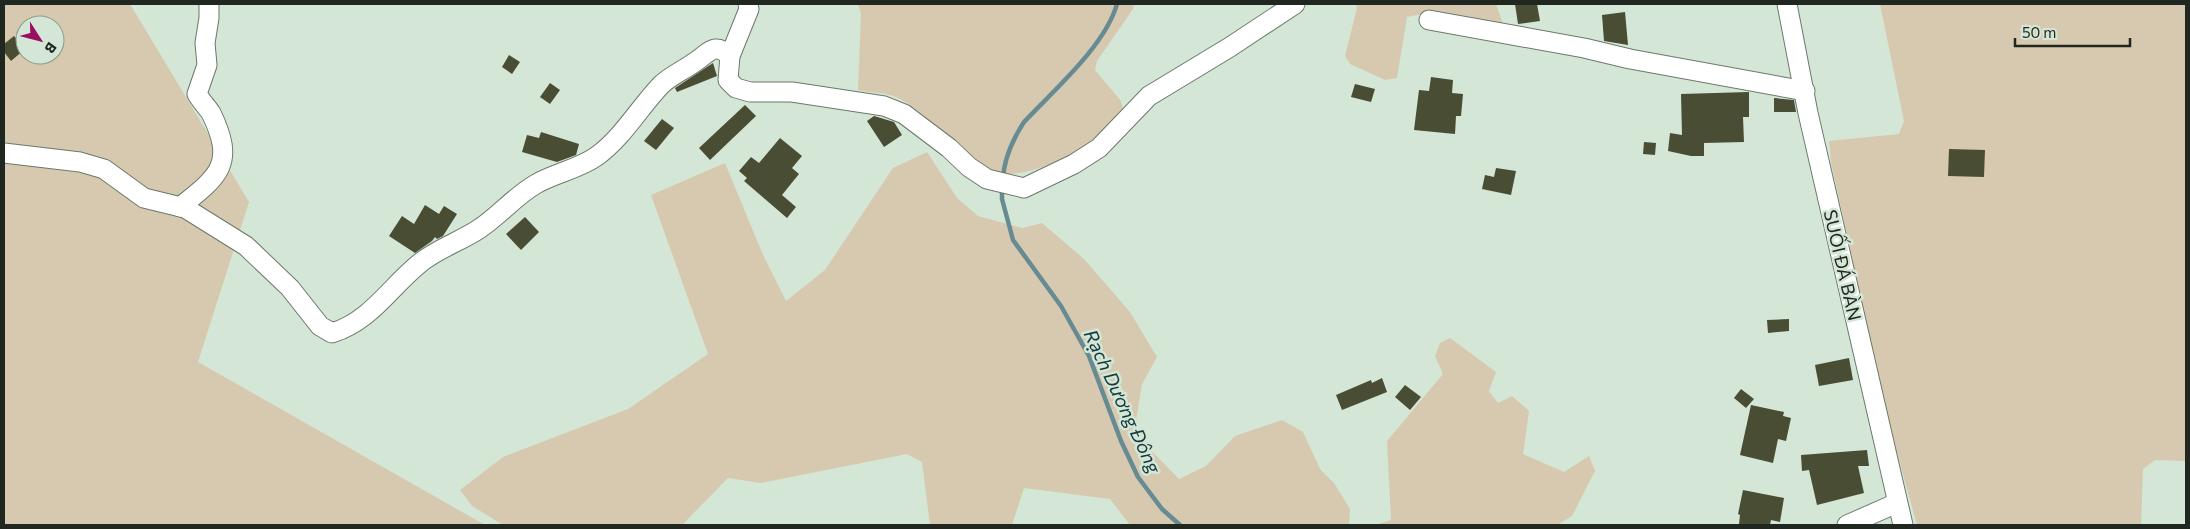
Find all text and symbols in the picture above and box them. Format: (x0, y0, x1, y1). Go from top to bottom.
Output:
north arrow (15, 15, 65, 65)
scale bar (2015, 15, 2130, 47)
text: 50 m (2022, 23, 2056, 41)
text: B (41, 39, 61, 57)
street label: SUỐI ĐÁ BÀN (1820, 207, 1868, 323)
water label: Rạch Dương Đông (1080, 326, 1167, 477)

